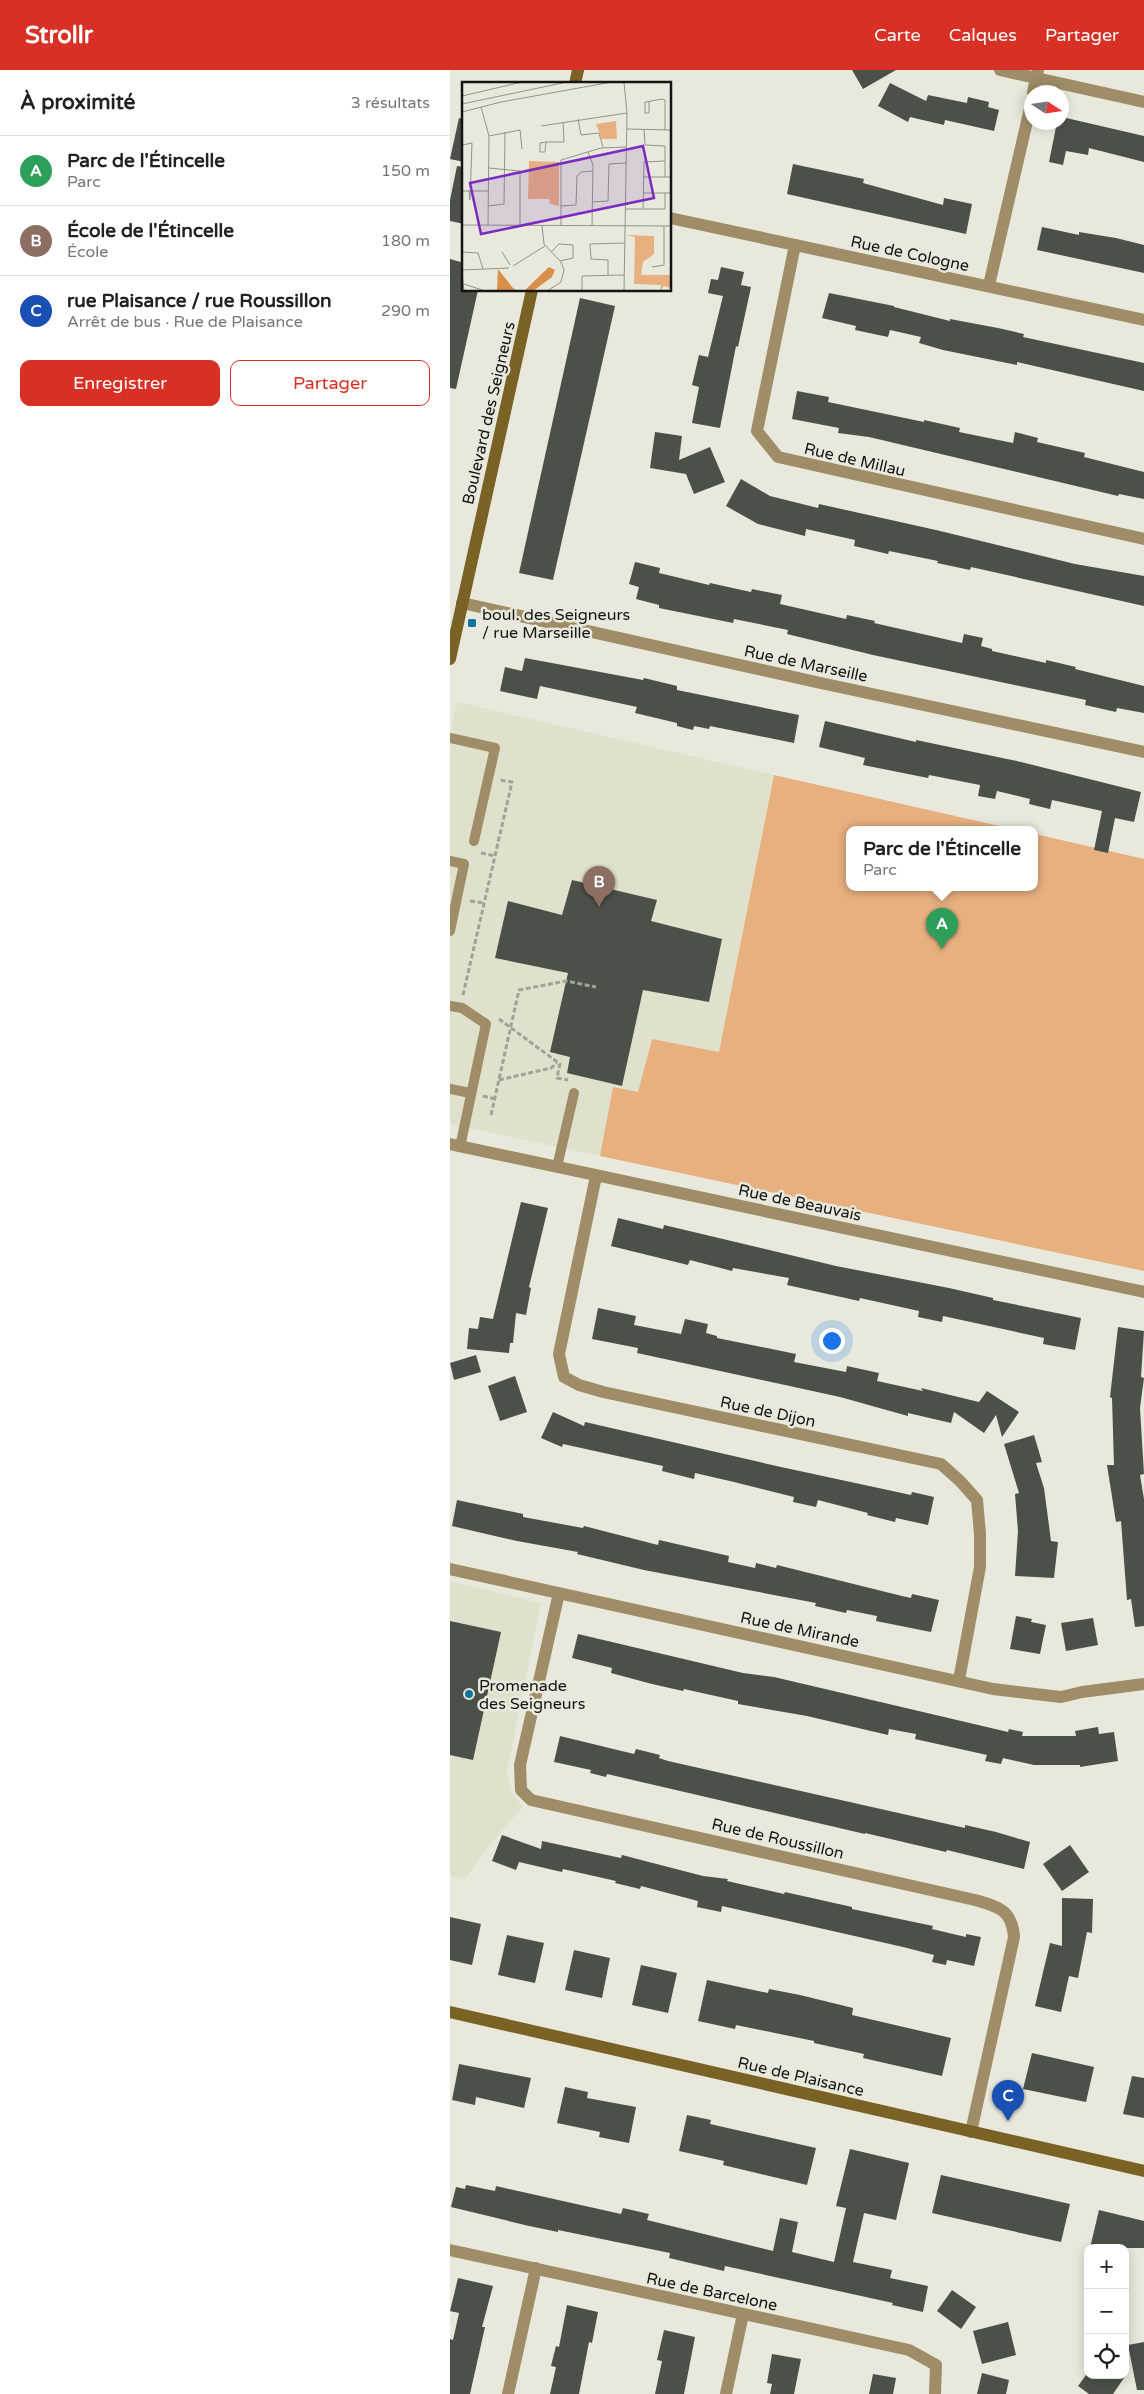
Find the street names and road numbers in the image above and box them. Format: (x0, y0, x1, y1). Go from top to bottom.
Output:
street label: Rue de Cologne (849, 232, 971, 276)
street label: Boulevard des Seigneurs (458, 320, 520, 507)
street label: Rue de Millau (802, 439, 907, 481)
street label: Rue de Marseille (742, 641, 869, 687)
street label: Rue de Beauvais (736, 1180, 863, 1226)
street label: Rue de Dijon (718, 1392, 817, 1432)
street label: Rue de Mirande (739, 1608, 861, 1652)
street label: Rue de Roussillon (710, 1814, 846, 1864)
street label: Rue de Plaisance (736, 2053, 866, 2101)
street label: Rue de Barcelone (644, 2268, 779, 2316)

